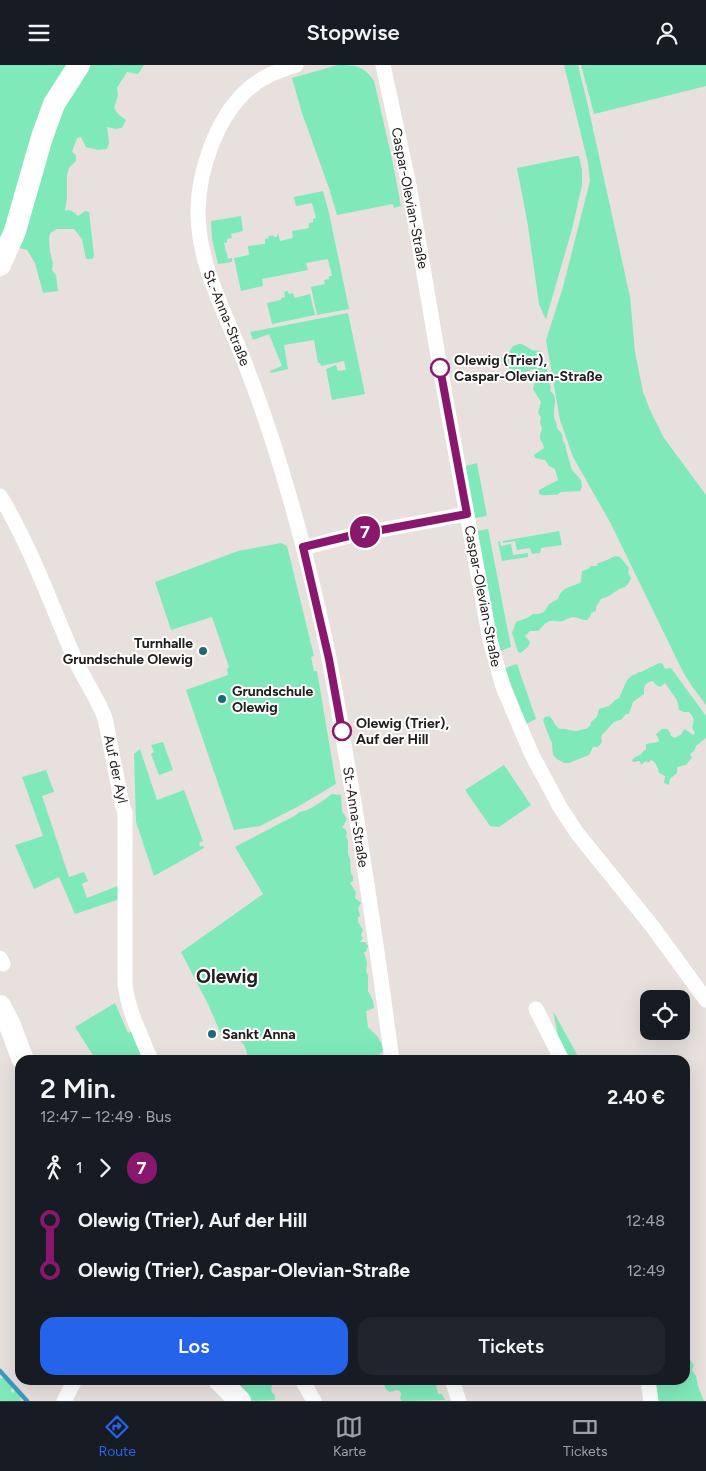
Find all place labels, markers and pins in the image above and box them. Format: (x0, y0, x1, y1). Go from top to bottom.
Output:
place label: Olewig (Trier), Caspar-Olevian-Straße (454, 352, 603, 385)
marker: Olewig (Trier), Caspar-Olevian-Straße (430, 358, 450, 378)
place label: Turnhalle Grundschule Olewig (63, 635, 193, 668)
marker: Turnhalle Grundschule Olewig (197, 645, 209, 657)
place label: Grundschule Olewig (232, 683, 313, 716)
marker: Grundschule Olewig (216, 693, 228, 705)
place label: Olewig (Trier), Auf der Hill (356, 715, 449, 748)
marker: Olewig (Trier), Auf der Hill (332, 721, 352, 741)
place label: Sankt Anna (222, 1026, 296, 1043)
marker: Sankt Anna (206, 1028, 218, 1040)

